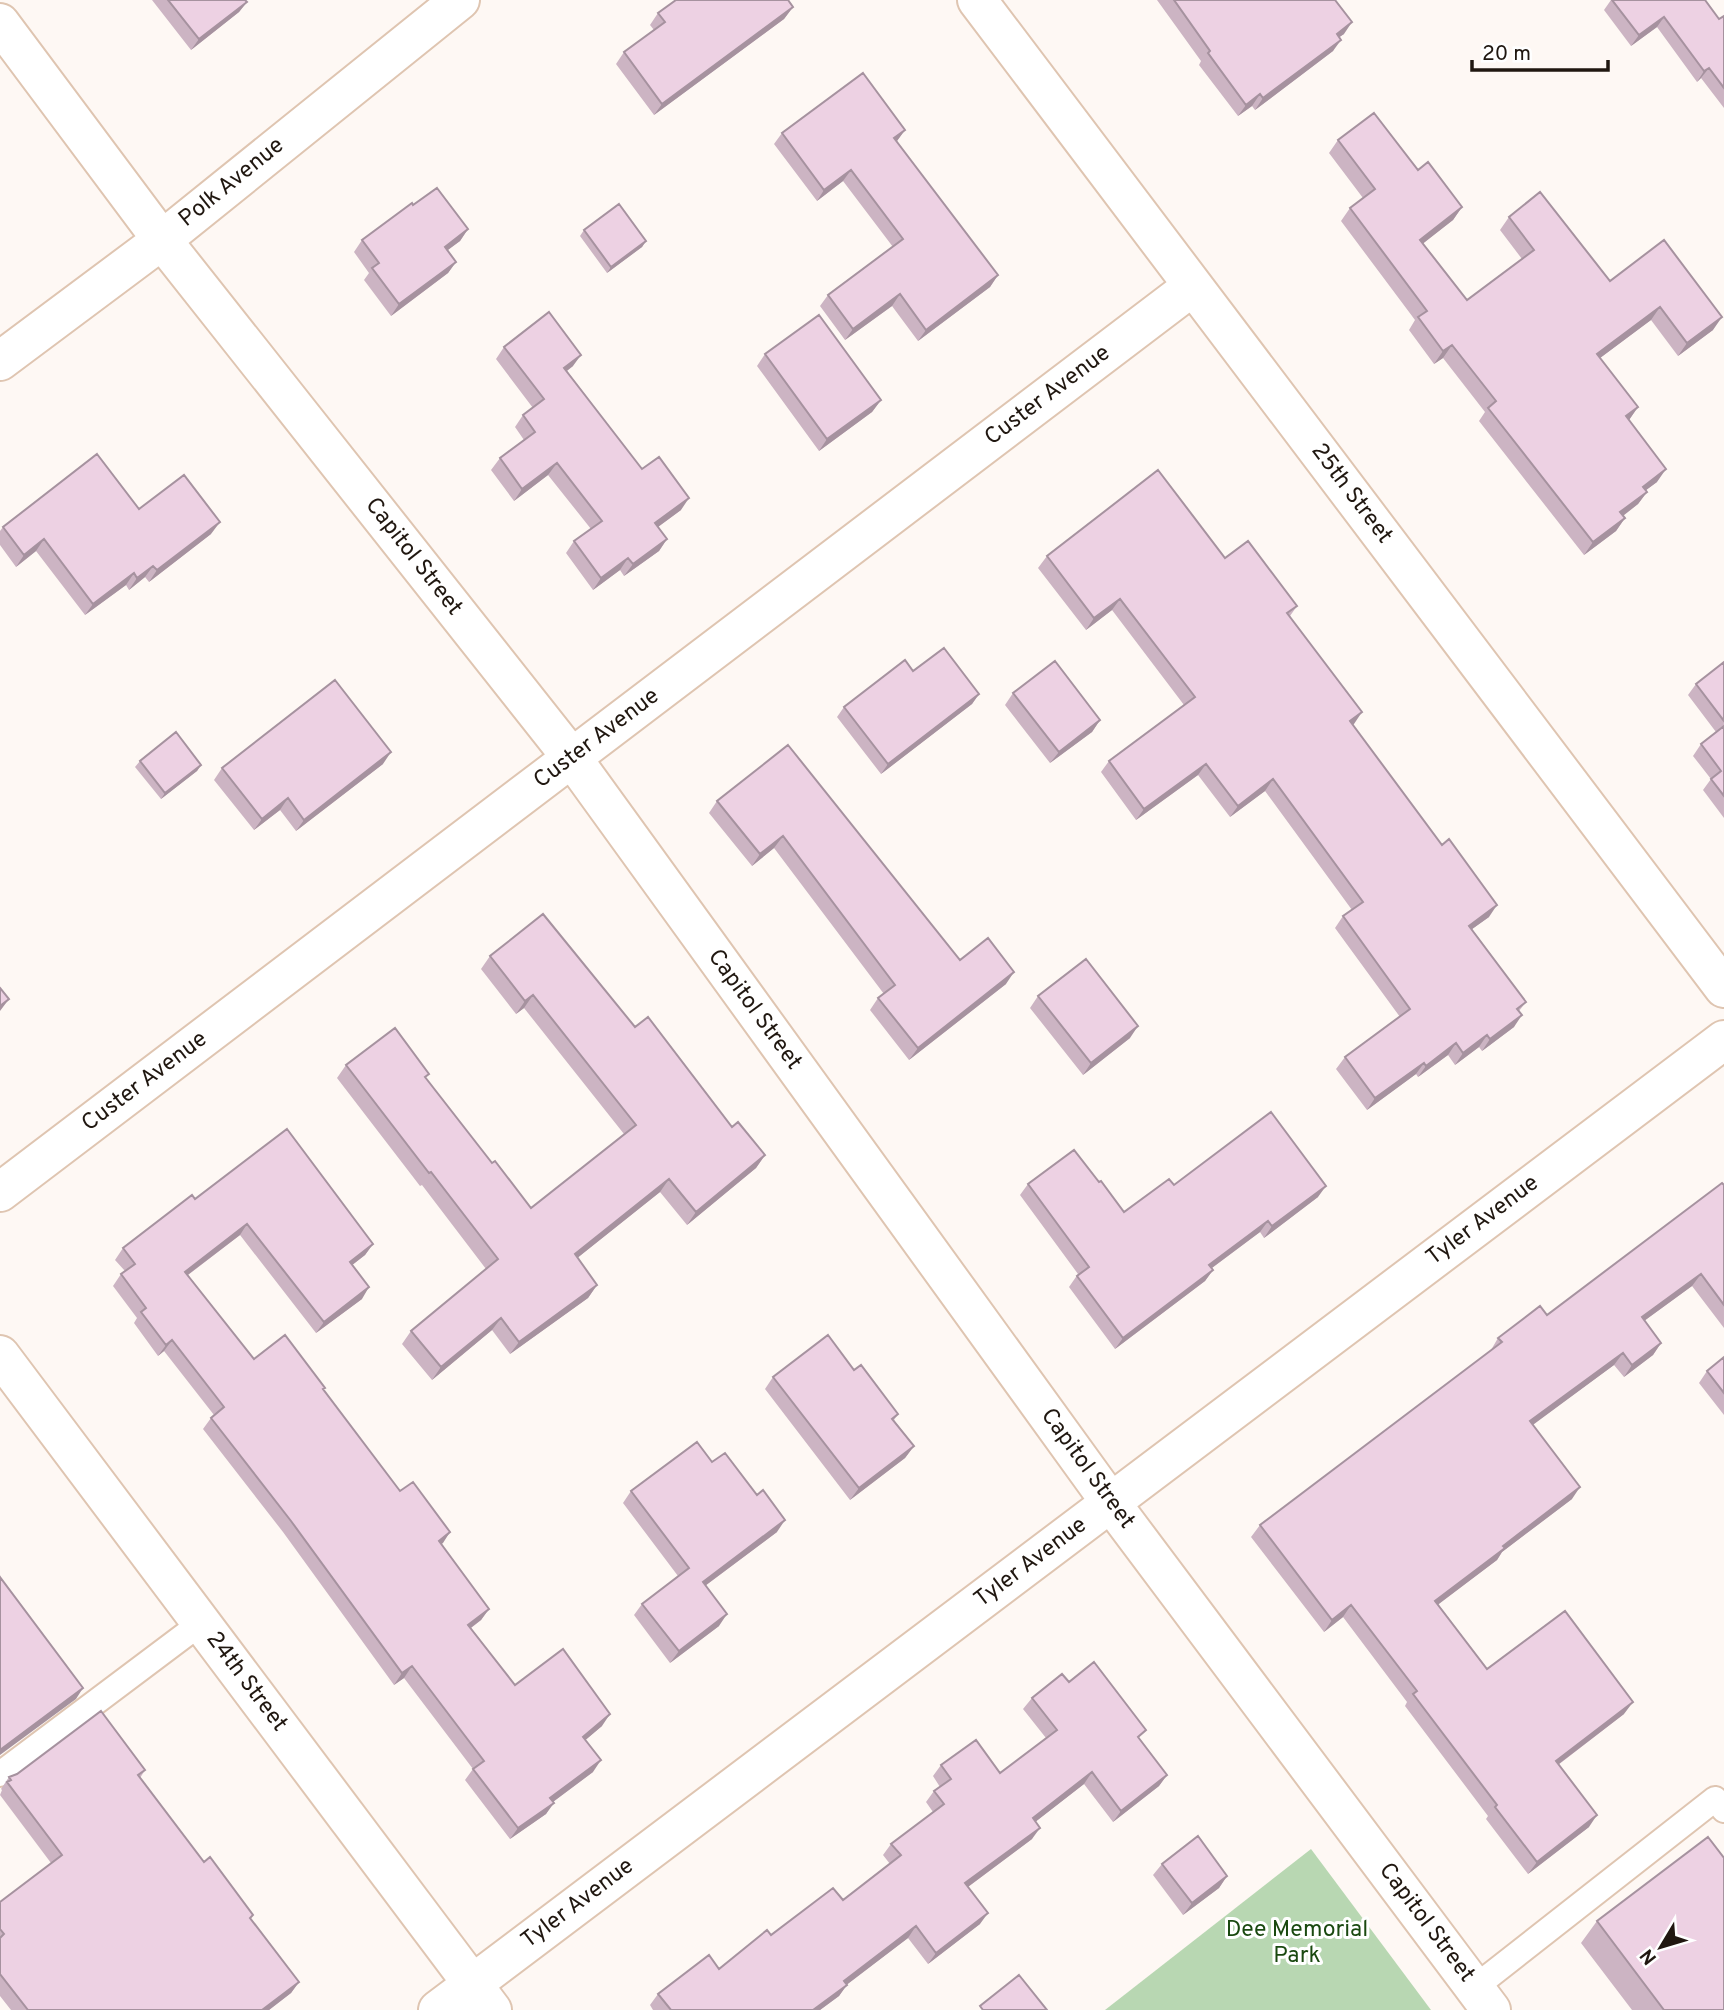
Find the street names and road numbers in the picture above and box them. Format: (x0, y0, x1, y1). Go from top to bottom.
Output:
street label: Polk Avenue (174, 132, 290, 234)
street label: Custer Avenue (979, 339, 1117, 453)
street label: 25th Street (1304, 438, 1398, 550)
street label: Capitol Street (358, 492, 468, 622)
street label: Custer Avenue (528, 682, 666, 796)
street label: Capitol Street (700, 944, 808, 1076)
street label: Custer Avenue (76, 1025, 214, 1139)
street label: Tyler Avenue (1421, 1169, 1545, 1273)
street label: Capitol Street (1033, 1403, 1141, 1535)
street label: Tyler Avenue (969, 1511, 1093, 1615)
street label: 24th Street (199, 1626, 293, 1738)
street label: Tyler Avenue (516, 1852, 640, 1956)
street label: Capitol Street (1372, 1858, 1480, 1988)

